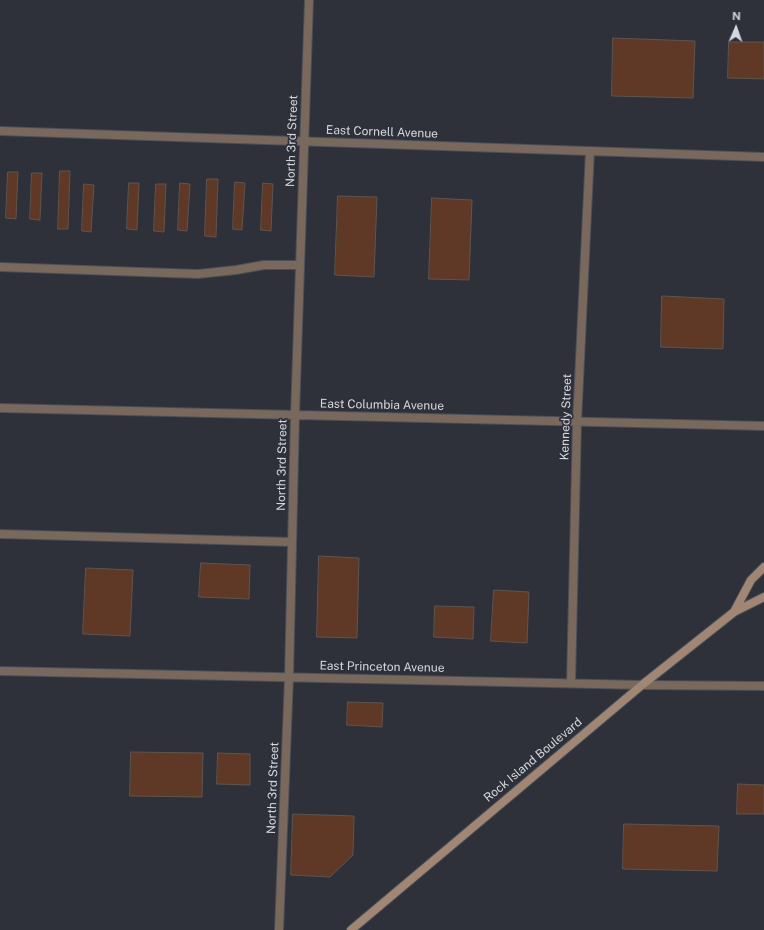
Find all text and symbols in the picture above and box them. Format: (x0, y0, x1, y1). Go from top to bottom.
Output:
north arrow (716, 8, 756, 48)
text: N (732, 10, 741, 22)
street label: North 3rd Street (283, 95, 301, 187)
street label: East Cornell Avenue (326, 123, 438, 141)
street label: Kennedy Street (557, 373, 575, 461)
street label: East Columbia Avenue (320, 397, 444, 413)
street label: North 3rd Street (274, 419, 290, 511)
street label: East Princeton Avenue (319, 659, 445, 675)
street label: Rock Island Boulevard (481, 715, 585, 805)
street label: North 3rd Street (264, 742, 282, 834)

